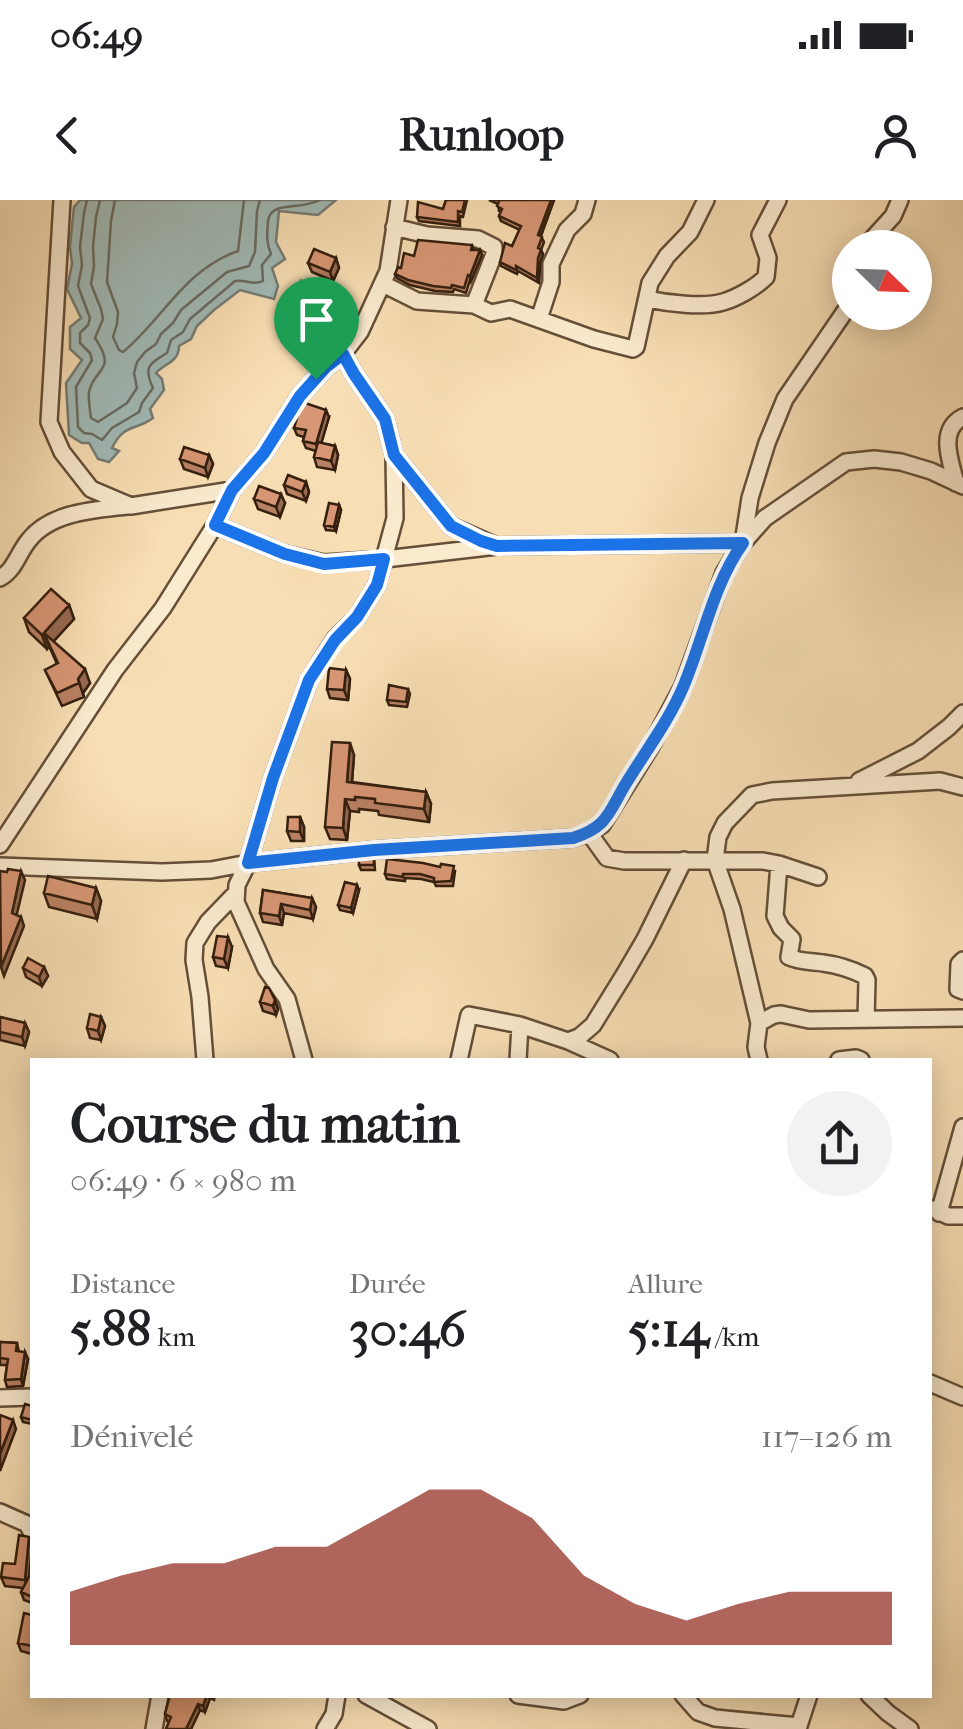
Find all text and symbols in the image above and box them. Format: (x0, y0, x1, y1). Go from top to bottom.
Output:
text: 06:49 (50, 13, 143, 58)
icon: back (40, 108, 95, 163)
icon: person (868, 108, 923, 163)
text: Runloop (399, 109, 564, 162)
north arrow (832, 230, 932, 330)
map controls (832, 230, 932, 330)
pin (274, 277, 359, 380)
icon: arrive (289, 292, 344, 347)
button: share (787, 1091, 892, 1196)
text: Course du matin (70, 1092, 460, 1156)
text: 06:49 · 6 × 980 m (70, 1162, 296, 1199)
text: Distance (70, 1267, 175, 1300)
text: Durée (349, 1267, 426, 1300)
text: Allure (628, 1267, 703, 1300)
text: 5.88 (70, 1300, 151, 1359)
text: 30:46 (349, 1300, 466, 1359)
text: 5:14 (628, 1300, 709, 1359)
text: km (151, 1320, 195, 1353)
text: /km (709, 1320, 760, 1353)
text: Dénivelé (70, 1418, 193, 1455)
text: 117–126 m (761, 1418, 892, 1455)

